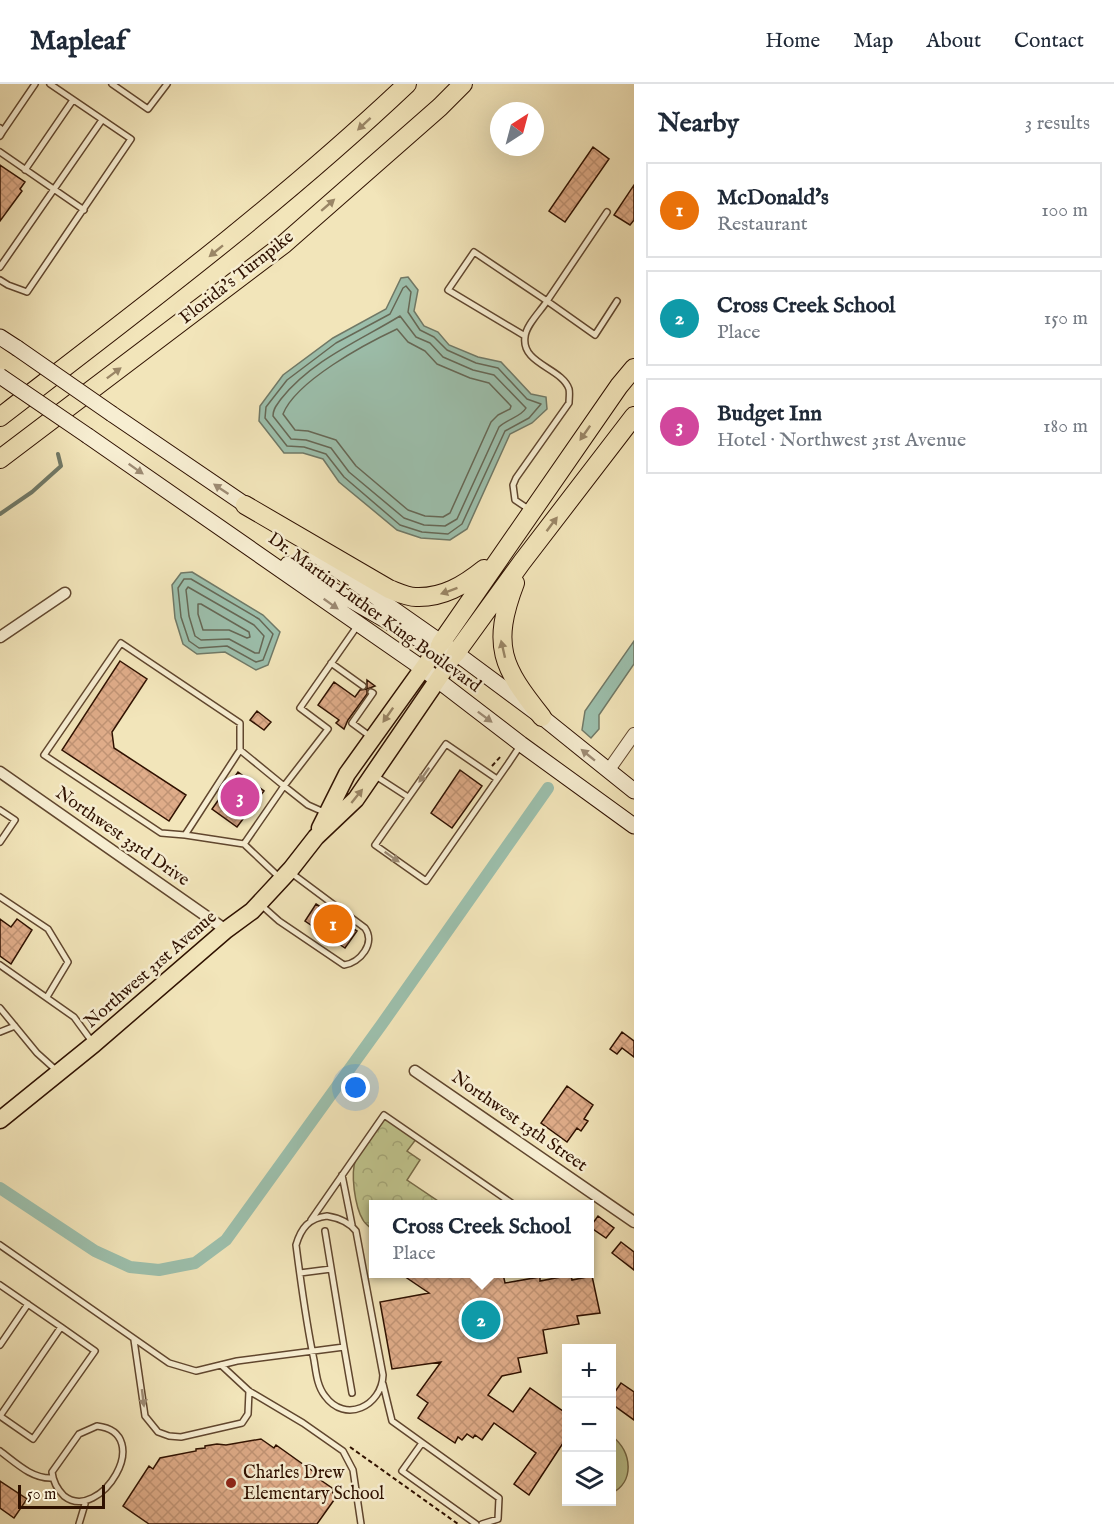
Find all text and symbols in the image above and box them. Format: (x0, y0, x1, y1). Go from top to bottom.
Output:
text: Mapleaf (30, 24, 126, 59)
text: Home (765, 28, 820, 55)
text: Map (853, 28, 893, 55)
text: About (926, 28, 981, 55)
text: Contact (1014, 28, 1084, 55)
north arrow (490, 102, 544, 156)
text: Nearby (658, 107, 739, 140)
text: 3 results (1025, 111, 1090, 136)
one-way arrow (357, 117, 372, 131)
text: McDonald's (717, 184, 829, 212)
text: 1 (676, 198, 683, 223)
text: 100 m (1041, 198, 1088, 223)
one-way arrow (320, 199, 335, 212)
text: Restaurant (717, 212, 808, 237)
street label: Florida's Turnpike (175, 226, 299, 330)
one-way arrow (208, 244, 224, 257)
text: Cross Creek School (717, 292, 895, 320)
text: 2 (675, 306, 684, 331)
text: 150 m (1044, 306, 1088, 331)
text: Place (717, 320, 760, 345)
one-way arrow (105, 367, 121, 379)
text: Budget Inn (717, 400, 822, 428)
text: 3 (676, 414, 683, 439)
text: 180 m (1043, 414, 1088, 439)
one-way arrow (580, 426, 592, 441)
text: Hotel · Northwest 31st Avenue (717, 428, 966, 453)
one-way arrow (128, 463, 144, 475)
one-way arrow (214, 483, 230, 495)
one-way arrow (545, 516, 557, 531)
street label: Dr. Martin Luther King Boulevard (263, 528, 486, 698)
one-way arrow (440, 586, 458, 596)
one-way arrow (323, 598, 339, 609)
one-way arrow (498, 640, 508, 658)
one-way arrow (382, 707, 394, 723)
one-way arrow (478, 710, 493, 722)
one-way arrow (581, 749, 596, 762)
one-way arrow (418, 766, 430, 782)
pin: 3 (220, 774, 260, 820)
street label: Northwest 33rd Drive (50, 782, 194, 892)
one-way arrow (351, 788, 364, 804)
one-way arrow (384, 851, 400, 863)
pin: 1 (314, 902, 352, 946)
street label: Northwest 31st Avenue (80, 906, 222, 1034)
street label: Northwest 13th Street (446, 1066, 592, 1178)
your location (341, 1073, 370, 1102)
popup (369, 1200, 594, 1278)
text: Cross Creek School (392, 1213, 571, 1241)
text: Place (392, 1241, 436, 1266)
pin: 2 (462, 1298, 500, 1342)
map controls (562, 1344, 616, 1506)
button: + (562, 1344, 616, 1398)
one-way arrow (138, 1388, 148, 1407)
button: − (562, 1398, 616, 1452)
button: layers (562, 1452, 616, 1506)
place label: Charles Drew Elementary School (243, 1462, 384, 1506)
marker: Charles Drew Elementary School (224, 1476, 238, 1490)
scale bar (18, 1482, 105, 1510)
text: 50 m (27, 1485, 56, 1505)

